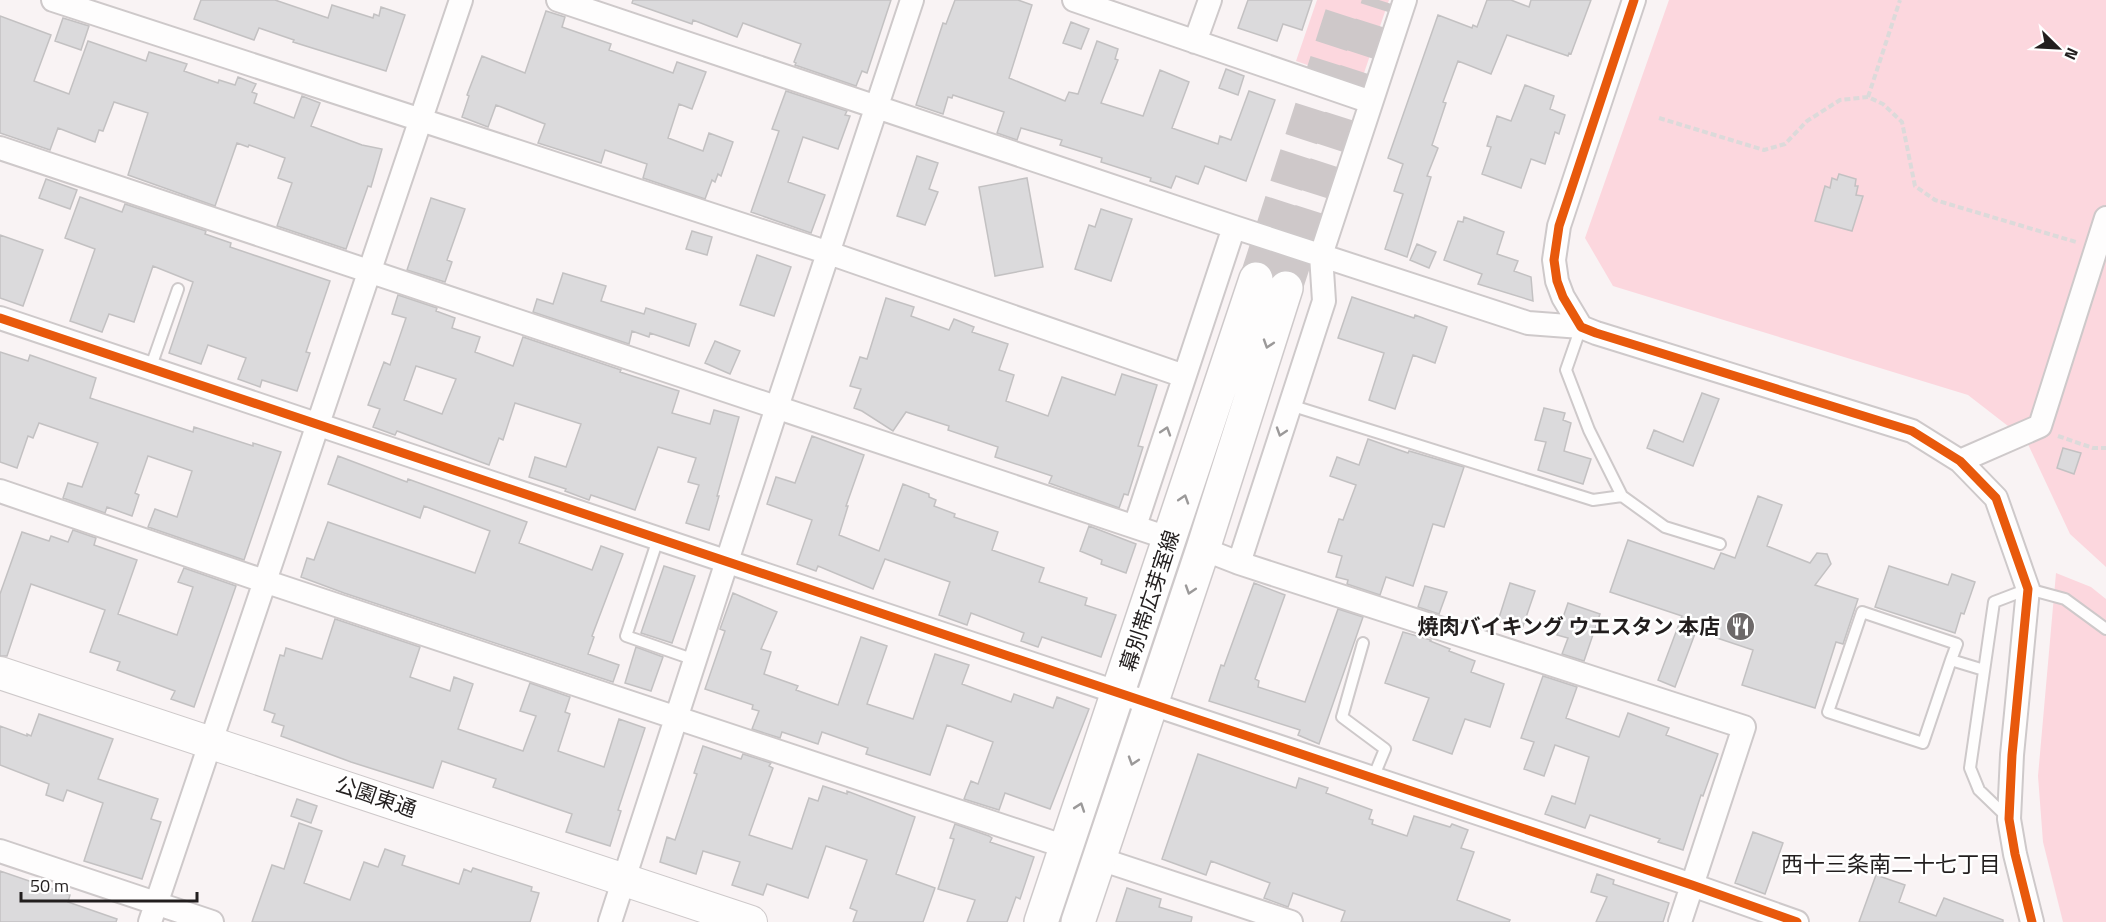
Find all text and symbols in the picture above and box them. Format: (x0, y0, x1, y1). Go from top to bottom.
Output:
north arrow (2028, 18, 2088, 78)
text: N (2058, 44, 2085, 64)
one-way arrow (1263, 338, 1275, 349)
one-way arrow (1159, 426, 1171, 437)
one-way arrow (1276, 426, 1289, 437)
one-way arrow (1176, 494, 1189, 505)
street label: 幕別帯広芽室線 (1111, 526, 1187, 676)
one-way arrow (1184, 584, 1197, 595)
place label: 焼肉バイキング ウエスタン 本店 (1417, 610, 1720, 642)
restaurant icon: 焼肉バイキング ウエスタン 本店 (1725, 611, 1757, 643)
one-way arrow (1128, 755, 1140, 766)
street label: 公園東通 (331, 767, 421, 825)
one-way arrow (1072, 802, 1085, 813)
district label: 西十三条南二十七丁目 (1781, 847, 2001, 881)
scale bar (21, 865, 196, 903)
text: 50 m (30, 872, 69, 899)

